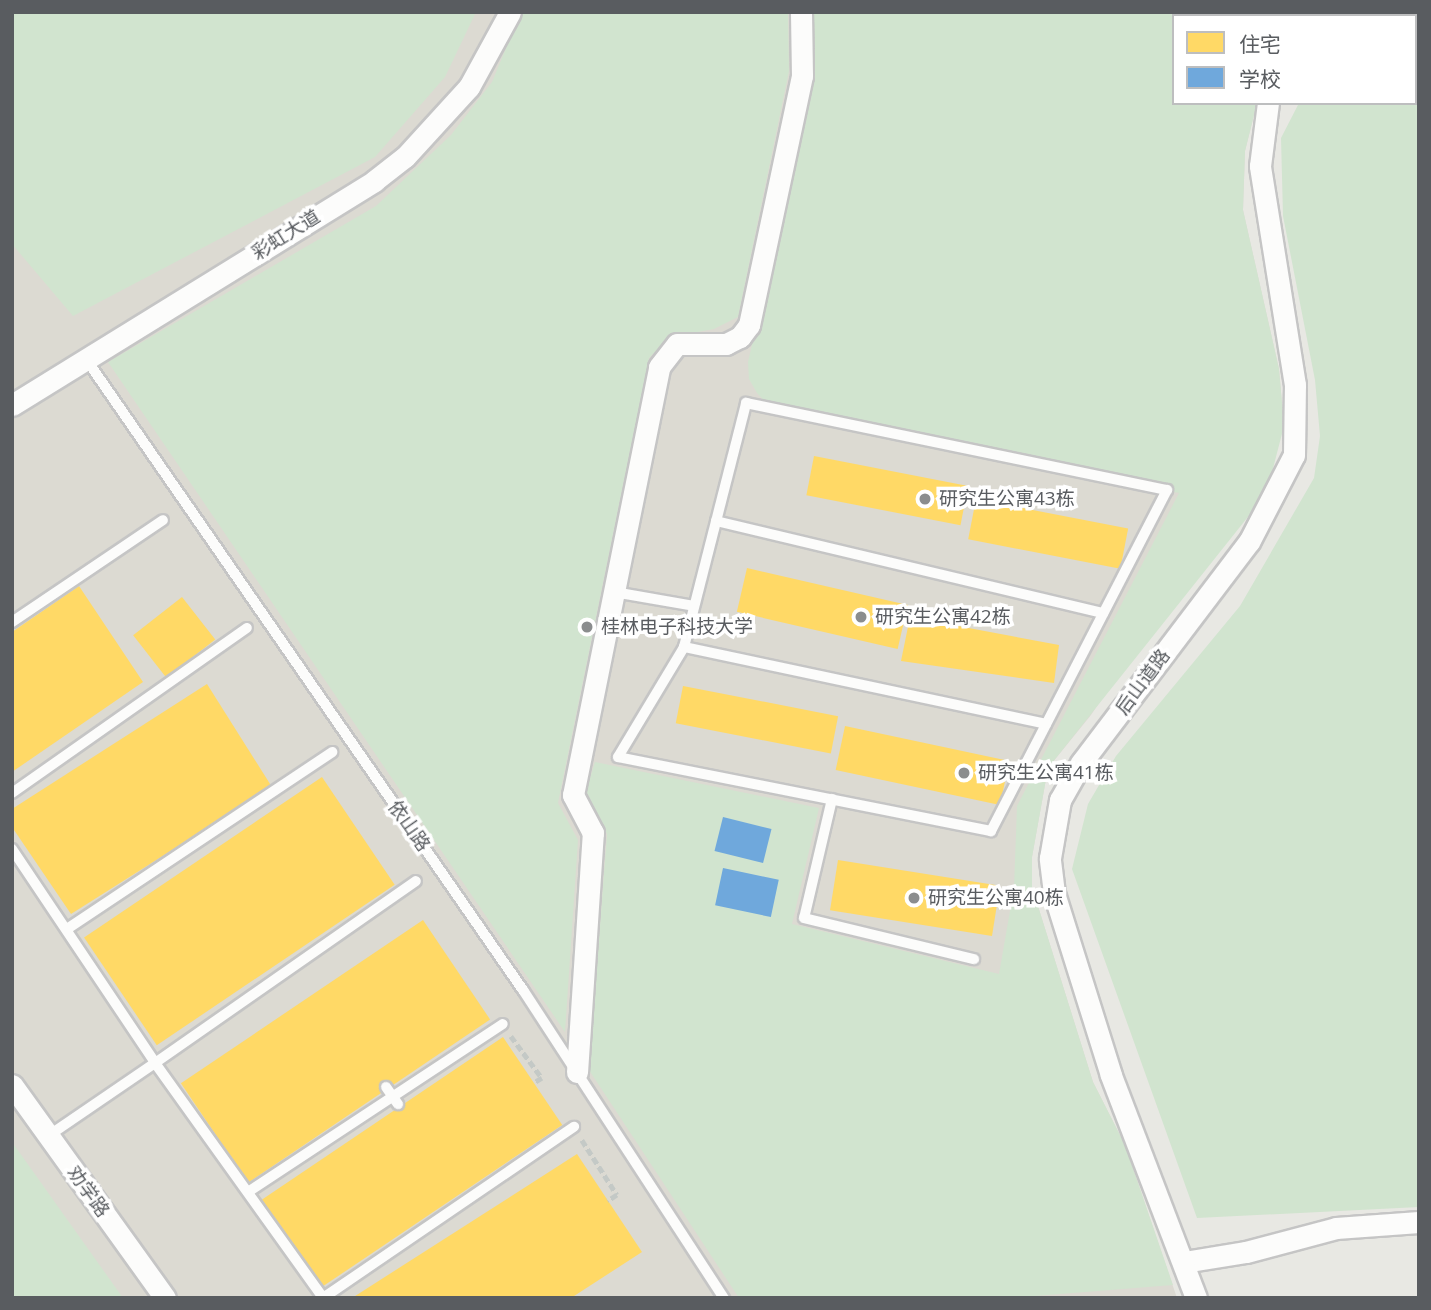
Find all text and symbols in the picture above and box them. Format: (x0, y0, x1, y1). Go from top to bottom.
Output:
legend (1172, 14, 1417, 105)
text: 住宅 (1239, 30, 1281, 58)
text: 学校 (1239, 65, 1281, 93)
street label: 彩虹大道 (248, 205, 324, 265)
place label: 研究生公寓43栋 (939, 488, 1075, 510)
marker: 研究生公寓43栋 (917, 491, 933, 507)
place label: 研究生公寓42栋 (875, 606, 1011, 628)
marker: 研究生公寓42栋 (853, 609, 869, 625)
place label: 桂林电子科技大学 (601, 616, 753, 638)
marker: 桂林电子科技大学 (579, 619, 595, 635)
street label: 后山道路 (1111, 645, 1175, 719)
place label: 研究生公寓41栋 (978, 762, 1114, 784)
marker: 研究生公寓41栋 (956, 765, 972, 781)
street label: 依山路 (383, 796, 435, 856)
place label: 研究生公寓40栋 (928, 887, 1064, 909)
marker: 研究生公寓40栋 (906, 890, 922, 906)
street label: 劝学路 (62, 1162, 114, 1222)

